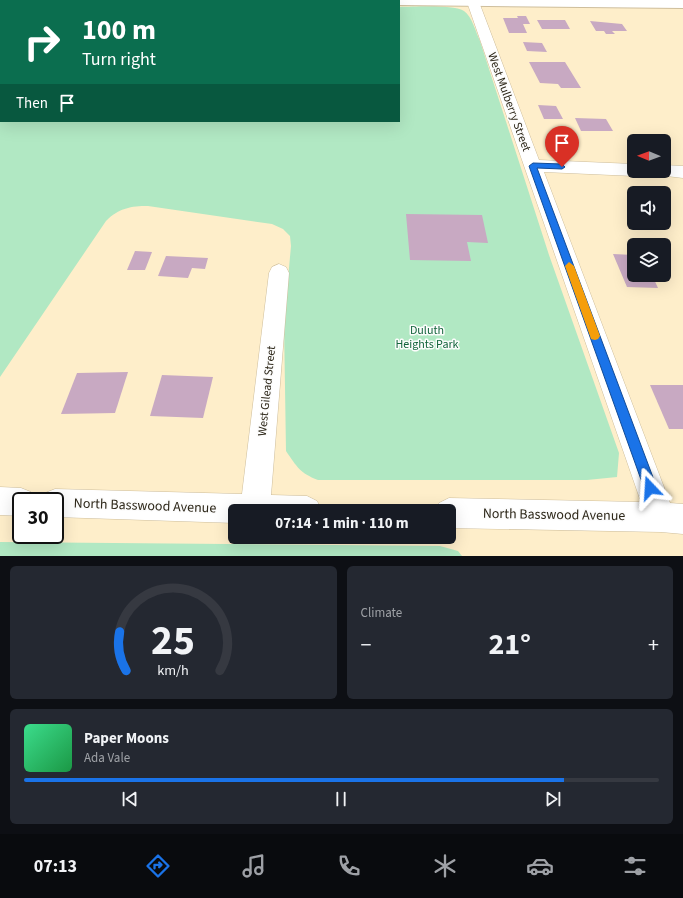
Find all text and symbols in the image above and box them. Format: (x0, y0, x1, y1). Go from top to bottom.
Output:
text: 100 m (82, 10, 156, 50)
icon: right (16, 16, 68, 68)
text: Turn right (82, 47, 156, 72)
street label: West Mulberry Street (483, 50, 535, 154)
icon: arrive (56, 92, 78, 114)
text: Then (16, 93, 48, 114)
pin (545, 126, 579, 167)
icon: arrive (551, 132, 573, 154)
north arrow (627, 134, 671, 178)
map controls (627, 134, 671, 282)
button: sound (627, 186, 671, 230)
button: layers (627, 238, 671, 282)
park label: Duluth Heights Park (395, 322, 459, 353)
street label: West Gilead Street (254, 345, 280, 437)
position arrow (629, 467, 671, 509)
speed limit sign: 30 (12, 492, 64, 544)
street label: North Basswood Avenue (73, 494, 217, 518)
street label: North Basswood Avenue (483, 504, 626, 526)
text: 07:14 · 1 min · 110 m (275, 513, 409, 534)
text: Climate (361, 604, 402, 622)
text: 25 (151, 610, 195, 670)
text: 21° (488, 623, 531, 666)
text: − (361, 629, 371, 661)
text: + (648, 629, 659, 661)
text: km/h (157, 659, 189, 680)
text: Paper Moons (84, 728, 169, 749)
text: Ada Vale (84, 749, 130, 767)
icon: previous (119, 788, 141, 810)
icon: pause (330, 788, 352, 810)
icon: next (542, 788, 564, 810)
icon: directions (144, 852, 172, 880)
icon: music (240, 852, 268, 880)
icon: phone (335, 852, 363, 880)
icon: climate (431, 852, 459, 880)
icon: car (526, 852, 554, 880)
icon: filters (621, 852, 649, 880)
text: 07:13 (34, 854, 77, 879)

